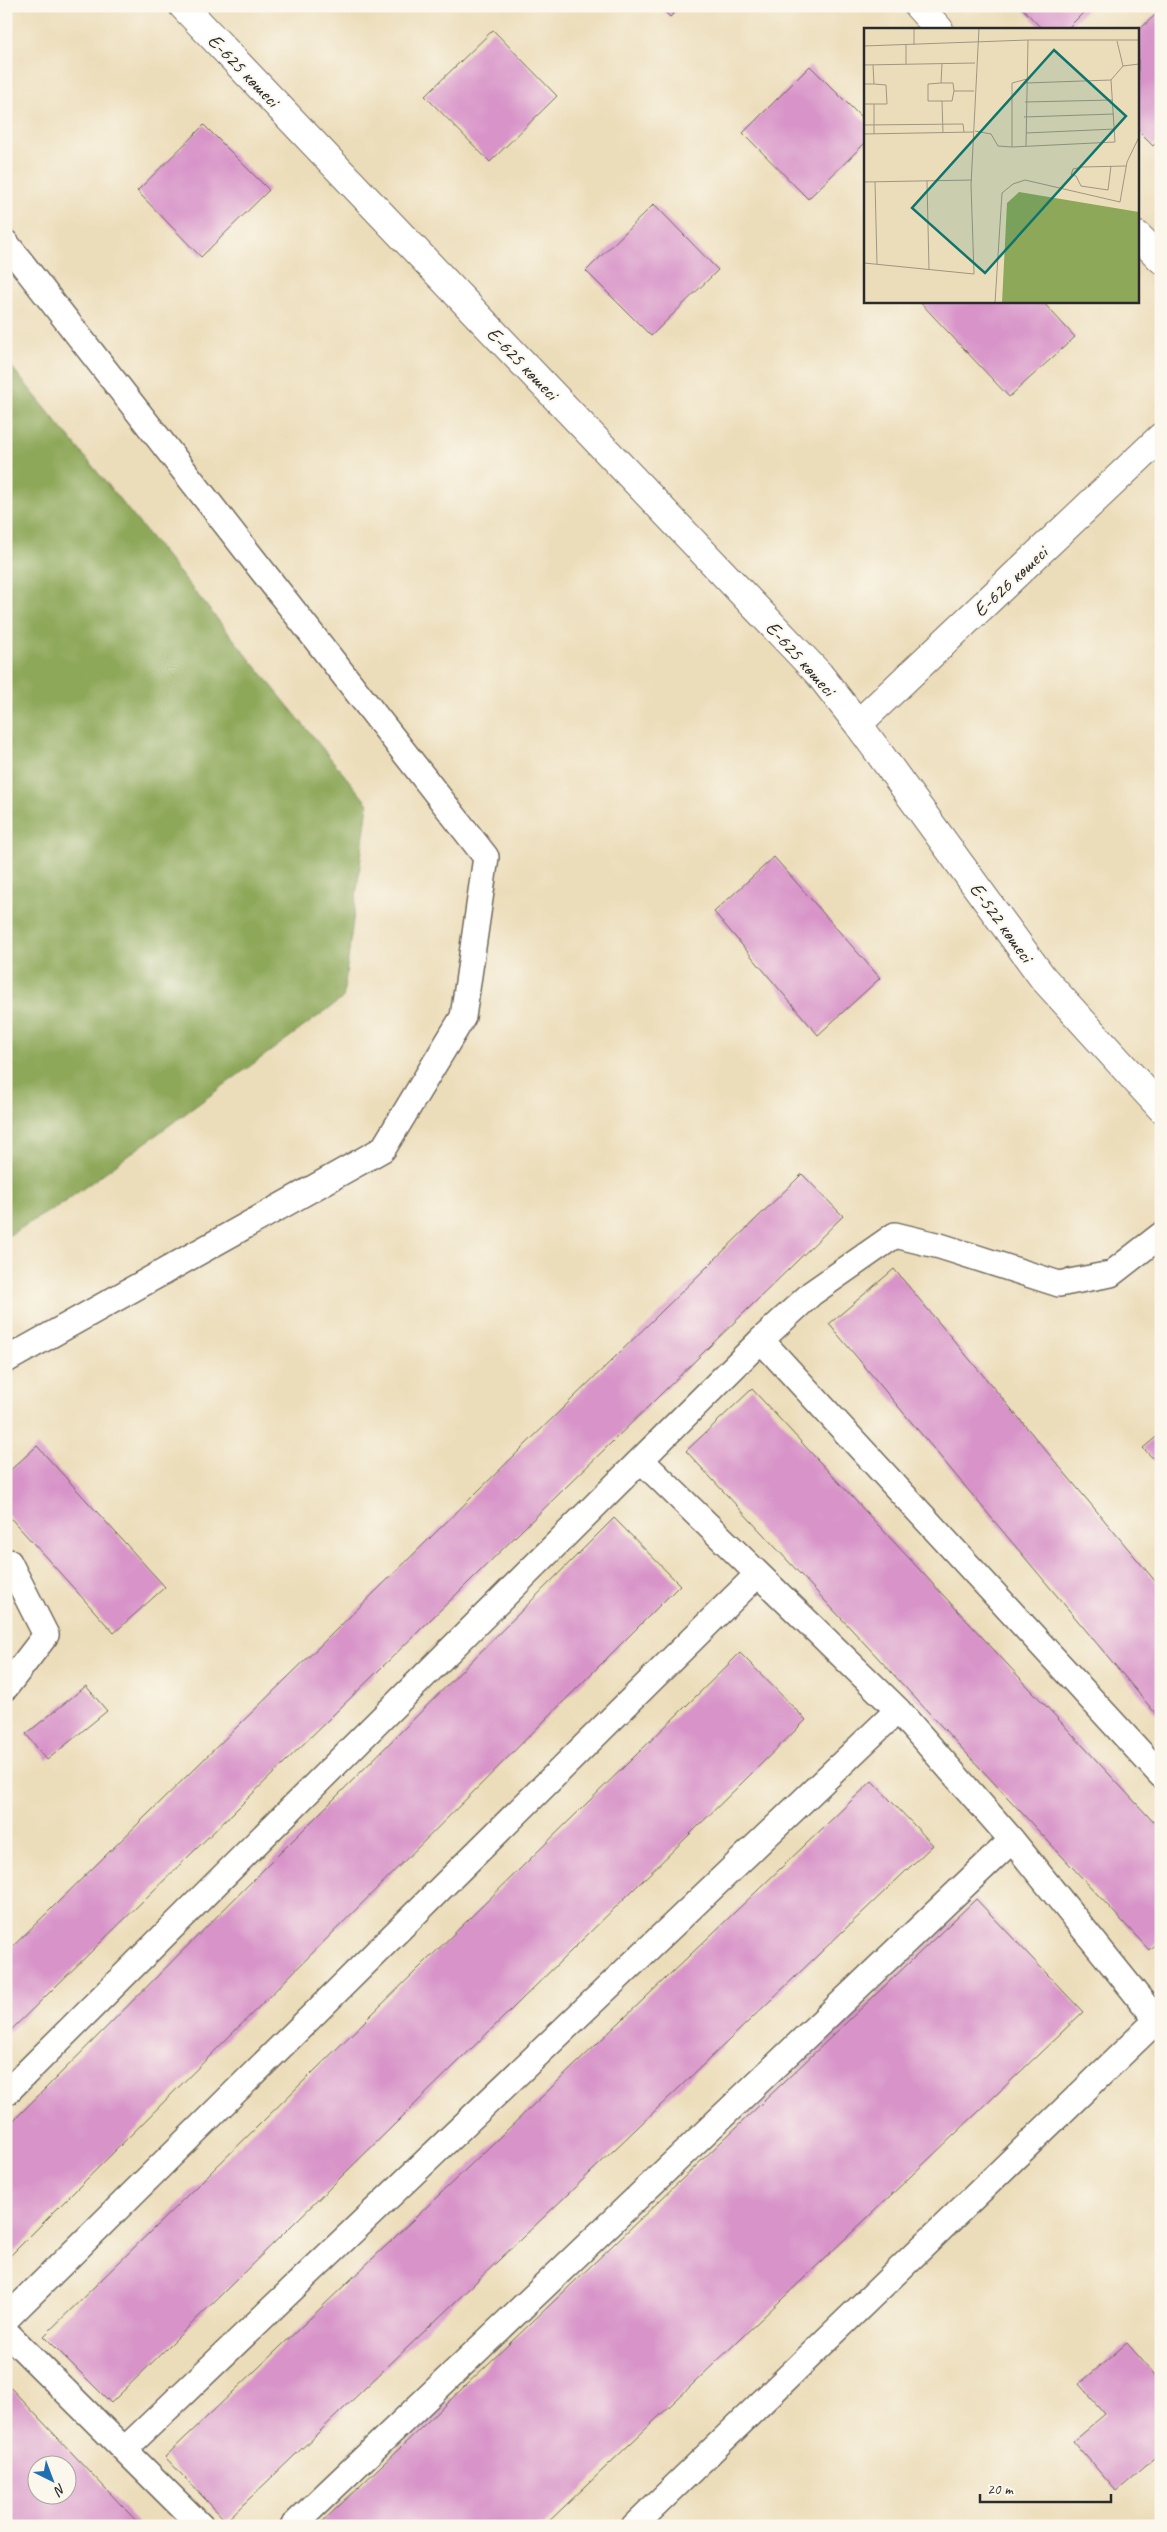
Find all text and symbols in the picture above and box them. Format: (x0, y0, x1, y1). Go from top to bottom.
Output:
street label: Е-625 көшесі (202, 28, 286, 114)
inset map (864, 28, 1140, 302)
street label: Е-625 көшесі (481, 321, 565, 407)
street label: Е-626 көшесі (968, 539, 1054, 622)
street label: Е-625 көшесі (760, 615, 842, 703)
street label: Е-522 көшесі (964, 877, 1040, 969)
north arrow (28, 2454, 78, 2504)
scale bar (980, 2472, 1111, 2504)
text: N (50, 2480, 69, 2500)
text: 20 m (987, 2480, 1014, 2499)

